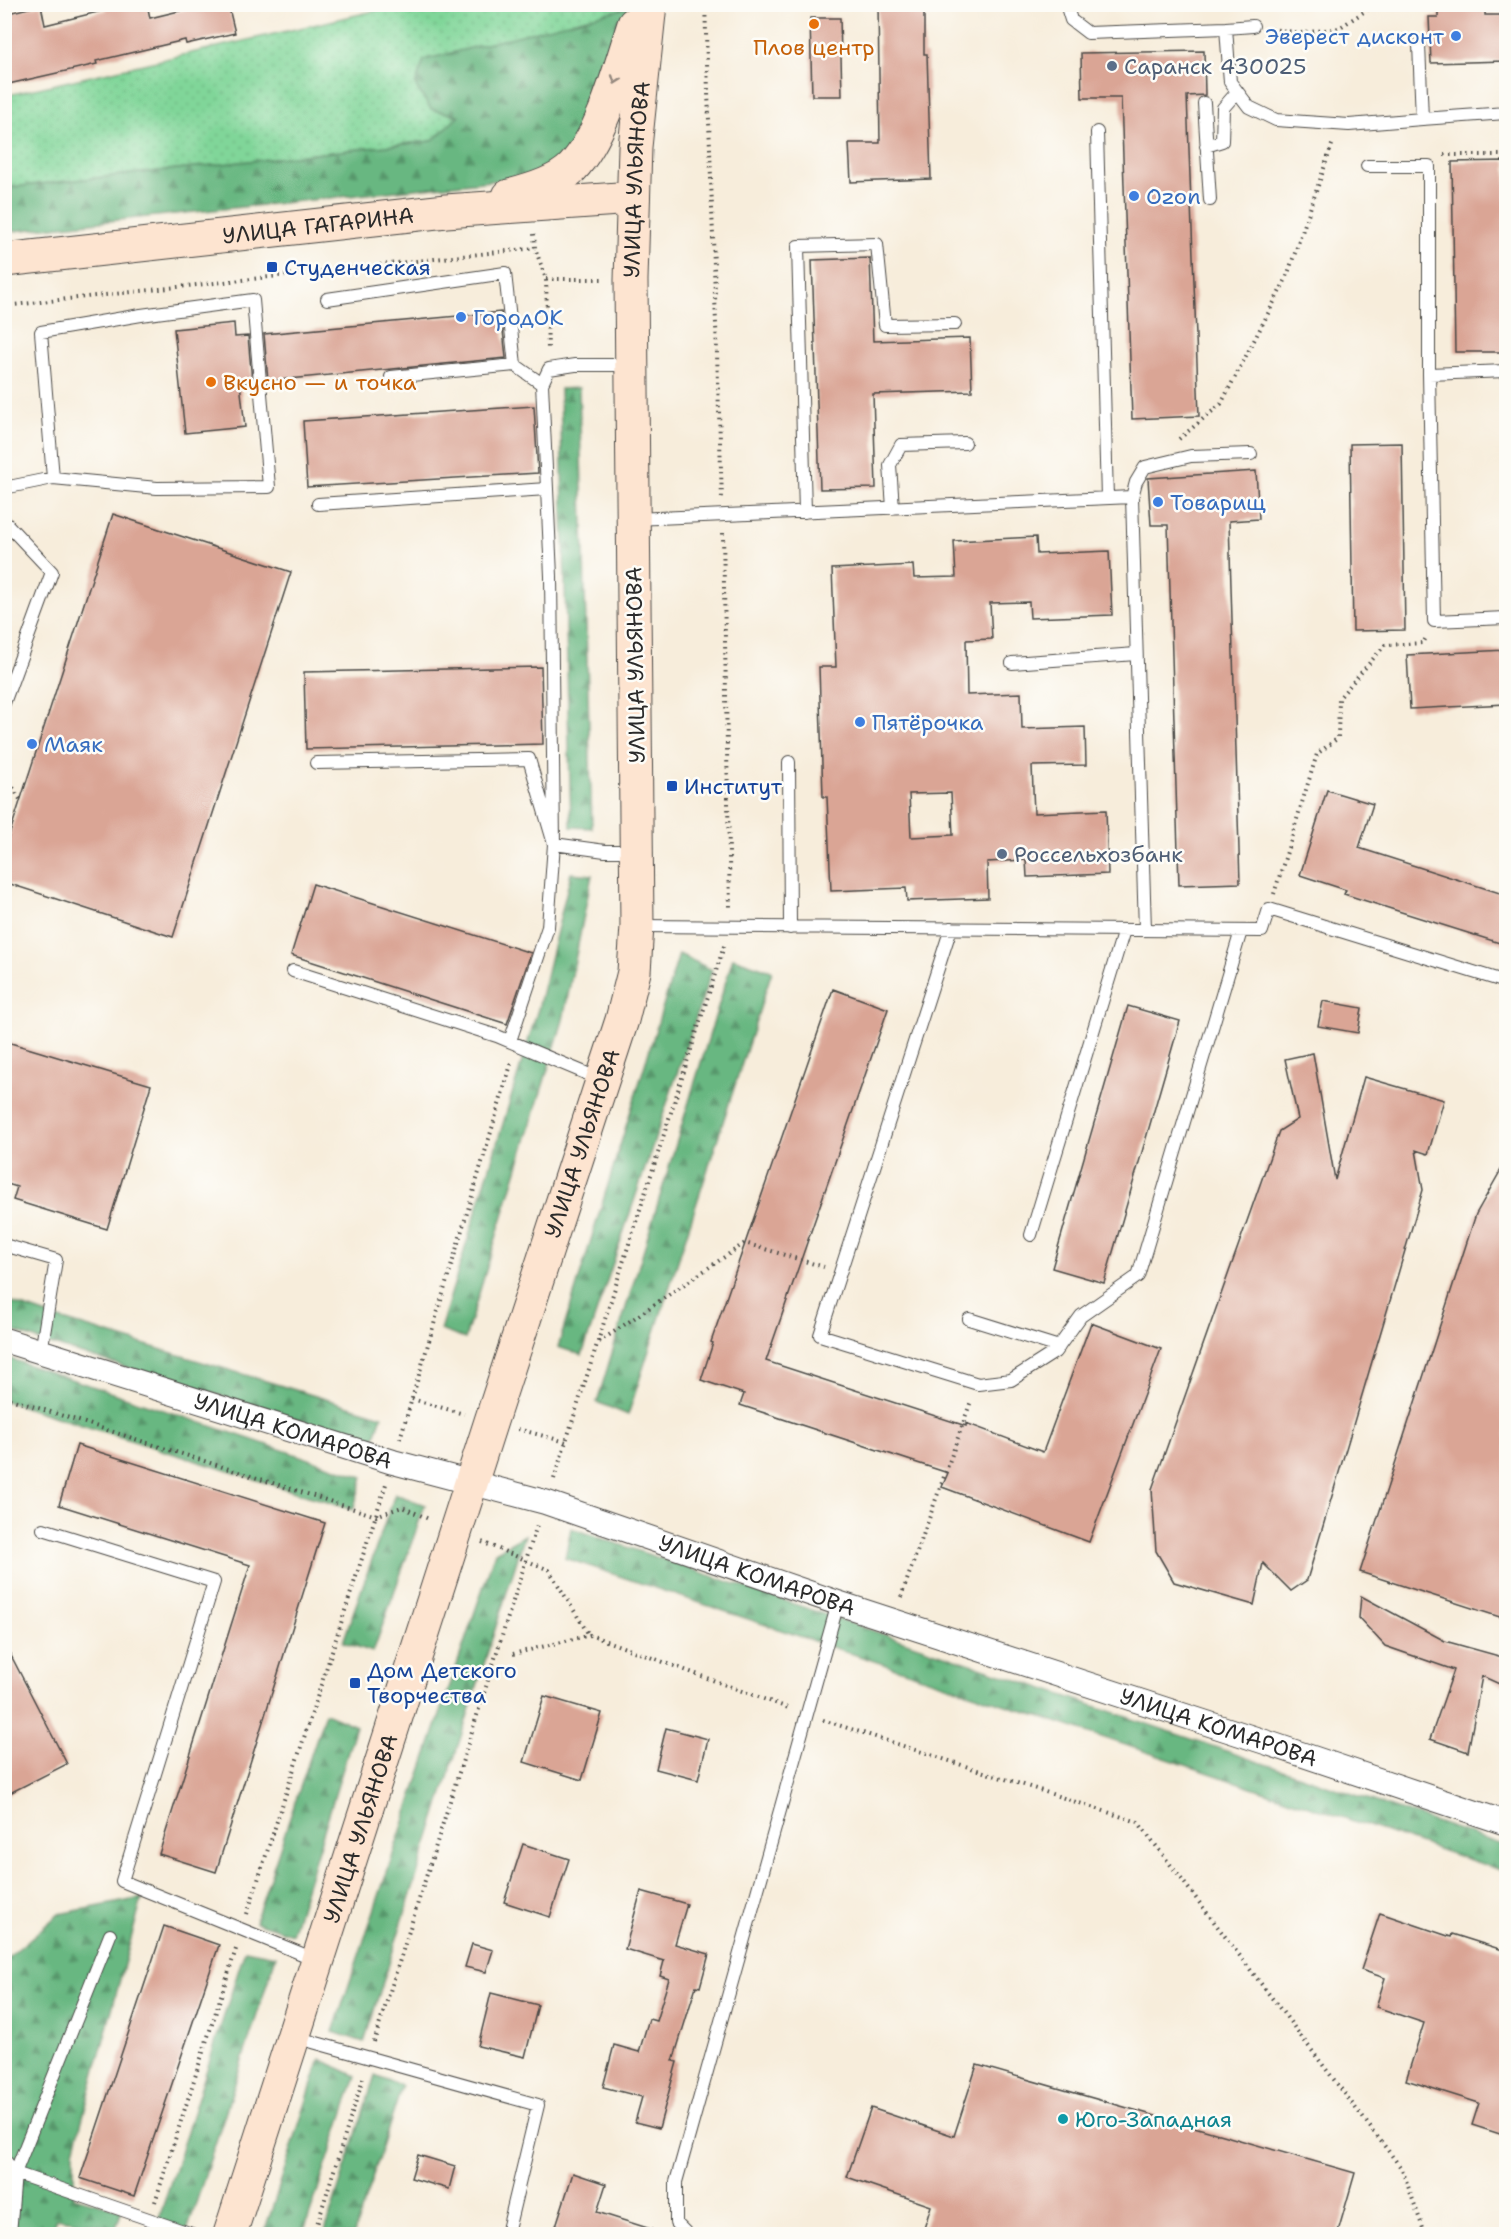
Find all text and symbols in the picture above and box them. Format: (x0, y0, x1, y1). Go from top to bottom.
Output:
marker: Плов центр (807, 17, 821, 31)
place label: Эверест дисконт (1265, 22, 1445, 51)
marker: Эверест дисконт (1449, 29, 1463, 43)
place label: Плов центр (753, 33, 875, 62)
place label: Саранск 430025 (1124, 52, 1306, 81)
marker: Саранск 430025 (1105, 59, 1119, 73)
one-way arrow (610, 74, 623, 85)
street label: УЛИЦА УЛЬЯНОВА (617, 80, 657, 278)
place label: Ozon (1146, 182, 1201, 211)
marker: Ozon (1127, 189, 1141, 203)
street label: УЛИЦА ГАГАРИНА (221, 201, 415, 251)
place label: Студенческая (284, 253, 431, 282)
marker: Студенческая (265, 260, 279, 274)
place label: ГородОК (473, 303, 564, 332)
marker: ГородОК (454, 310, 468, 324)
place label: Вкусно — и точка (223, 368, 417, 397)
marker: Вкусно — и точка (204, 375, 218, 389)
place label: Товарищ (1170, 488, 1266, 517)
marker: Товарищ (1151, 495, 1165, 509)
street label: УЛИЦА УЛЬЯНОВА (619, 566, 652, 764)
place label: Пятёрочка (872, 708, 984, 737)
marker: Пятёрочка (853, 715, 867, 729)
place label: Маяк (44, 730, 103, 759)
marker: Маяк (25, 737, 39, 751)
place label: Институт (684, 772, 783, 801)
marker: Институт (665, 779, 679, 793)
place label: Россельхозбанк (1014, 840, 1183, 869)
marker: Россельхозбанк (995, 847, 1009, 861)
street label: УЛИЦА УЛЬЯНОВА (538, 1045, 627, 1242)
street label: УЛИЦА КОМАРОВА (190, 1386, 396, 1476)
street label: УЛИЦА КОМАРОВА (655, 1528, 859, 1623)
place label: Дом Детского Творчества (367, 1656, 517, 1710)
marker: Дом Детского Творчества (348, 1676, 362, 1690)
street label: УЛИЦА КОМАРОВА (1116, 1682, 1321, 1773)
street label: УЛИЦА УЛЬЯНОВА (317, 1730, 405, 1927)
place label: Юго-Западная (1075, 2105, 1232, 2134)
marker: Юго-Западная (1056, 2112, 1070, 2126)

